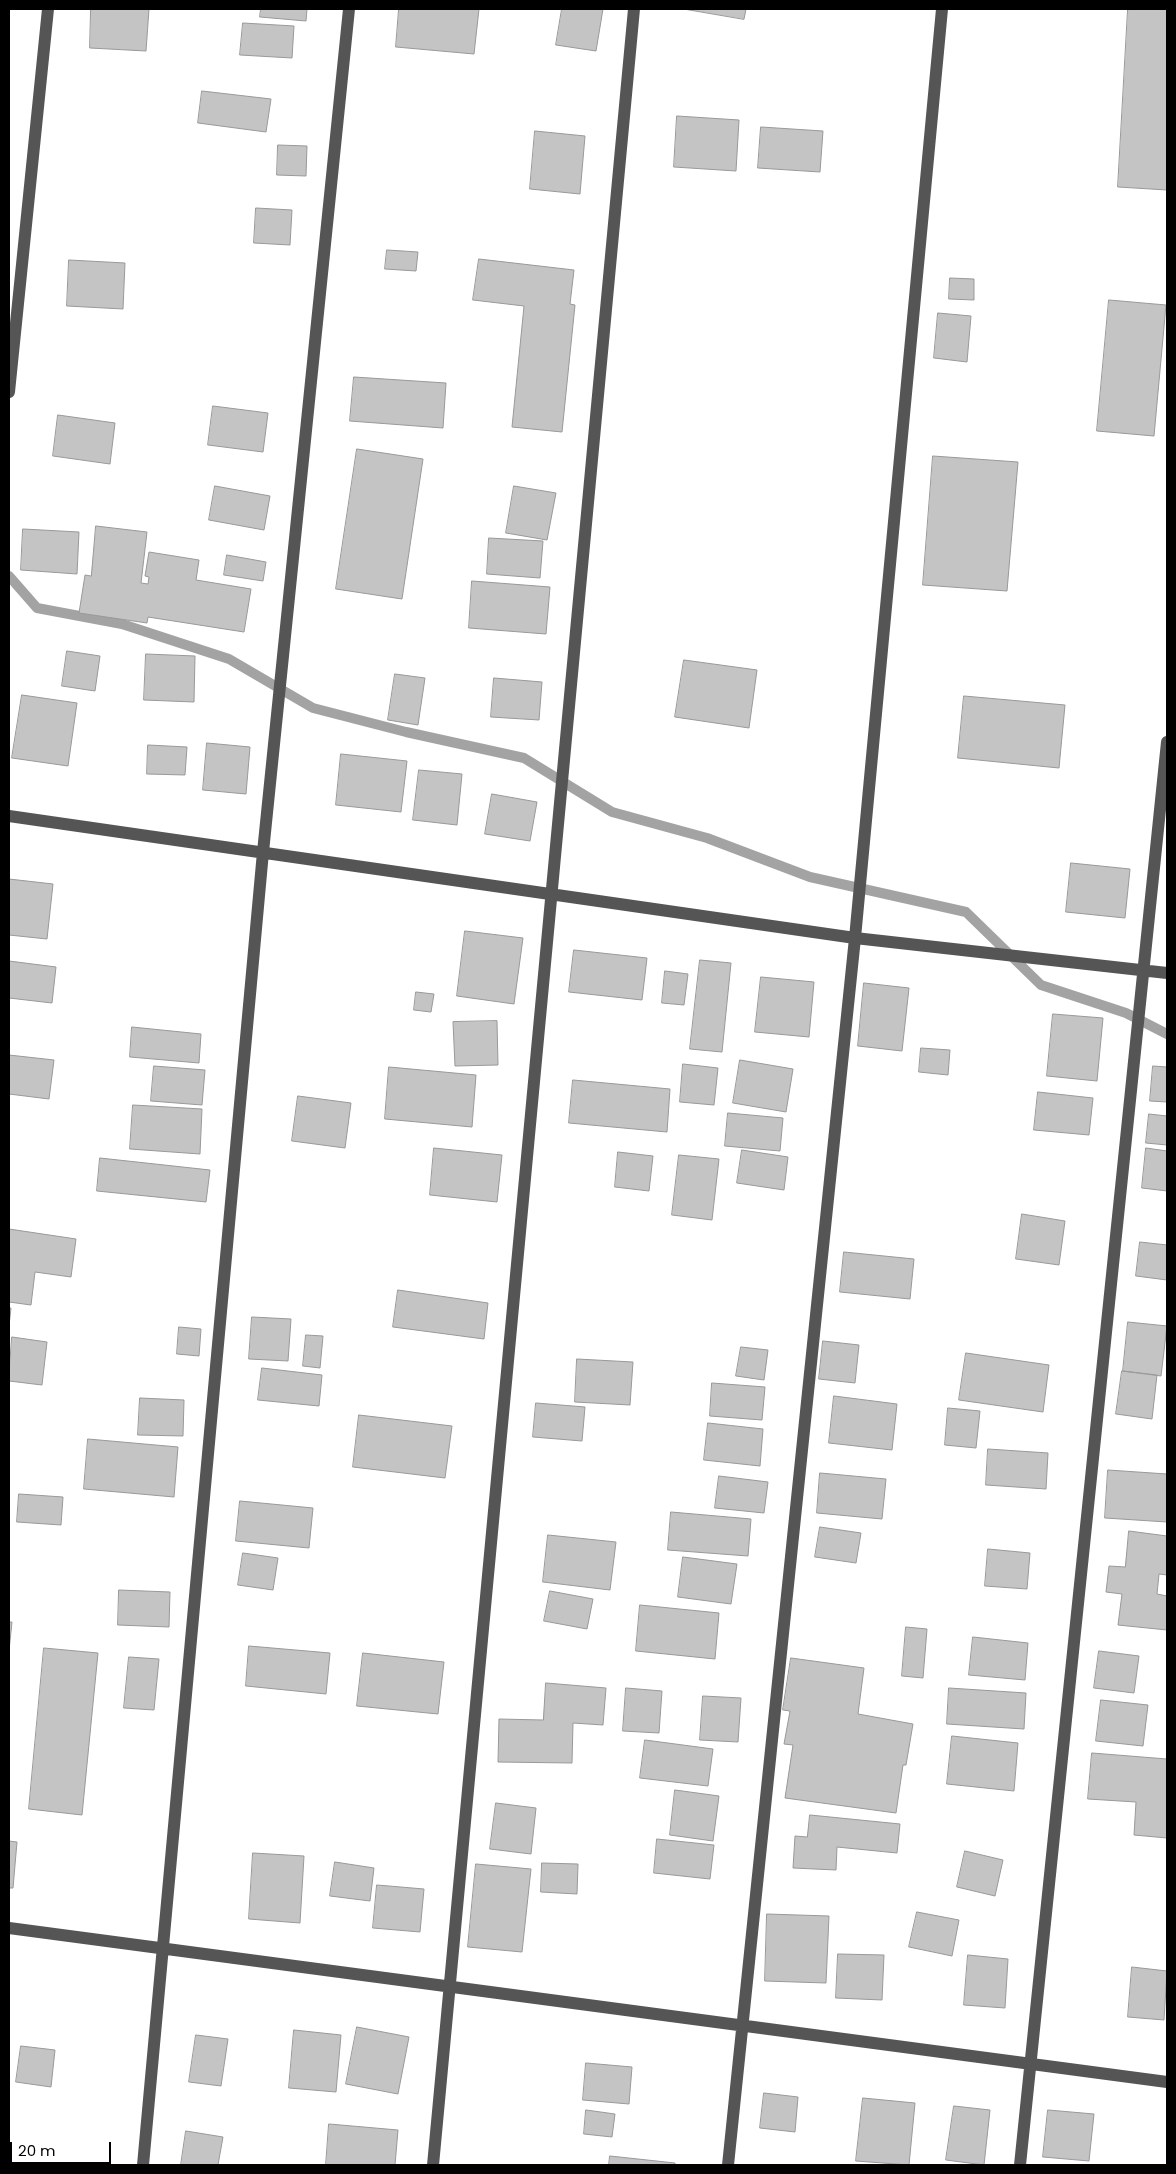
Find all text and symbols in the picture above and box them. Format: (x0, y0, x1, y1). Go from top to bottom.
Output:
scale bar (12, 2132, 114, 2164)
text: 20 m (18, 2140, 56, 2161)

